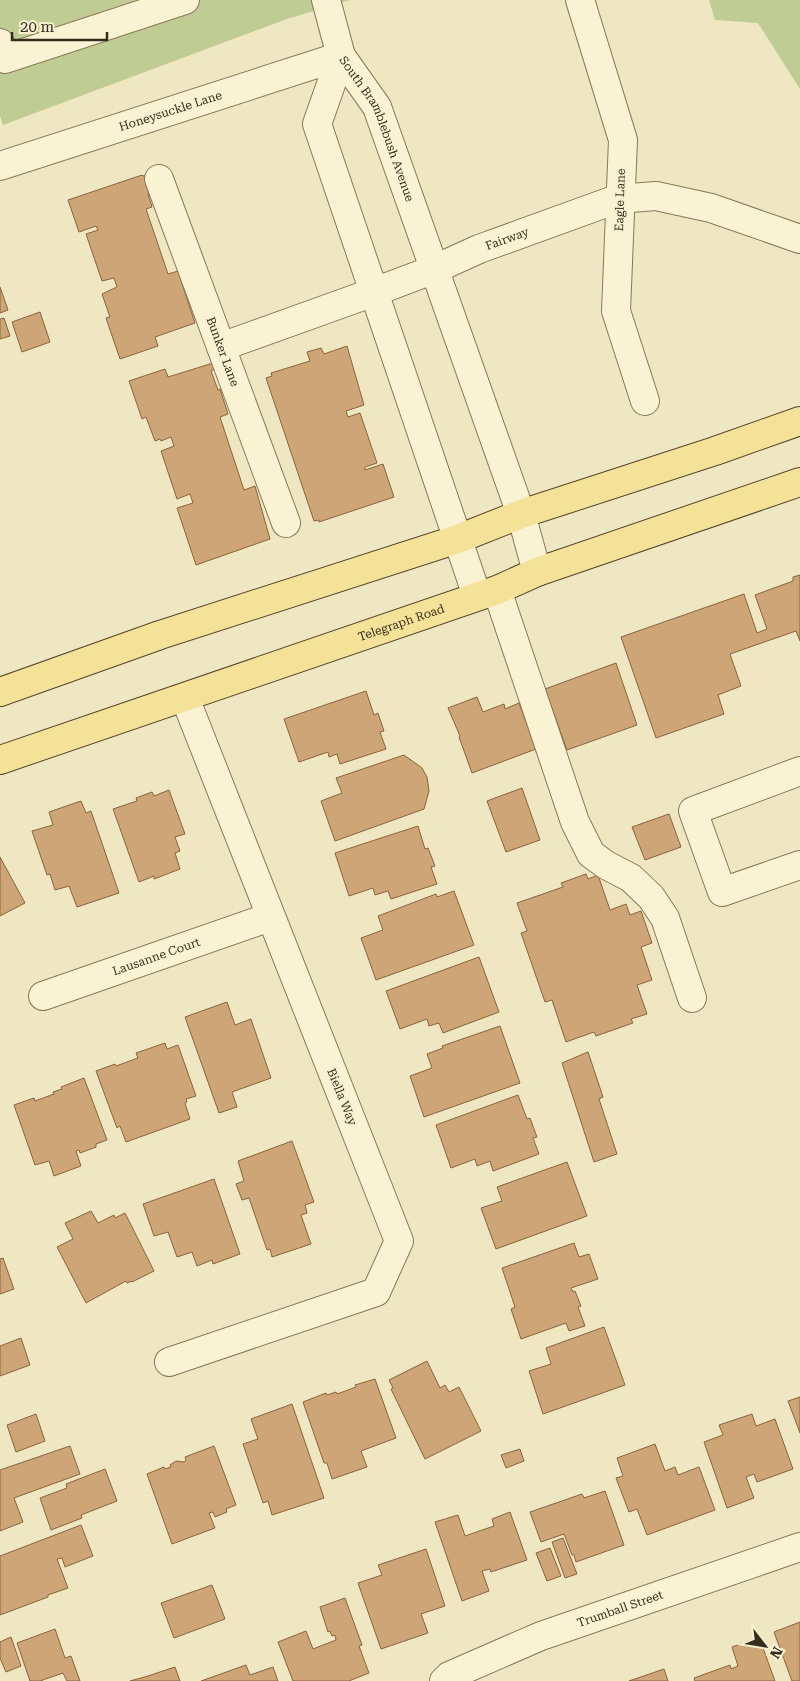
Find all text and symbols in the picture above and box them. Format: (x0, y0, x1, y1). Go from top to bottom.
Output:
scale bar (12, 10, 108, 42)
text: 20 m (20, 18, 55, 36)
street label: South Bramblebush Avenue (336, 53, 417, 204)
street label: Honeysuckle Lane (117, 88, 224, 134)
street label: Eagle Lane (612, 168, 628, 232)
street label: Fairway (483, 224, 532, 253)
street label: Bunker Lane (203, 315, 242, 389)
street label: Telegraph Road (356, 601, 446, 644)
street label: Lausanne Court (111, 935, 203, 978)
street label: Biella Way (324, 1066, 360, 1128)
street label: Trumball Street (575, 1587, 665, 1630)
north arrow (740, 1621, 790, 1671)
text: N (766, 1644, 786, 1662)

